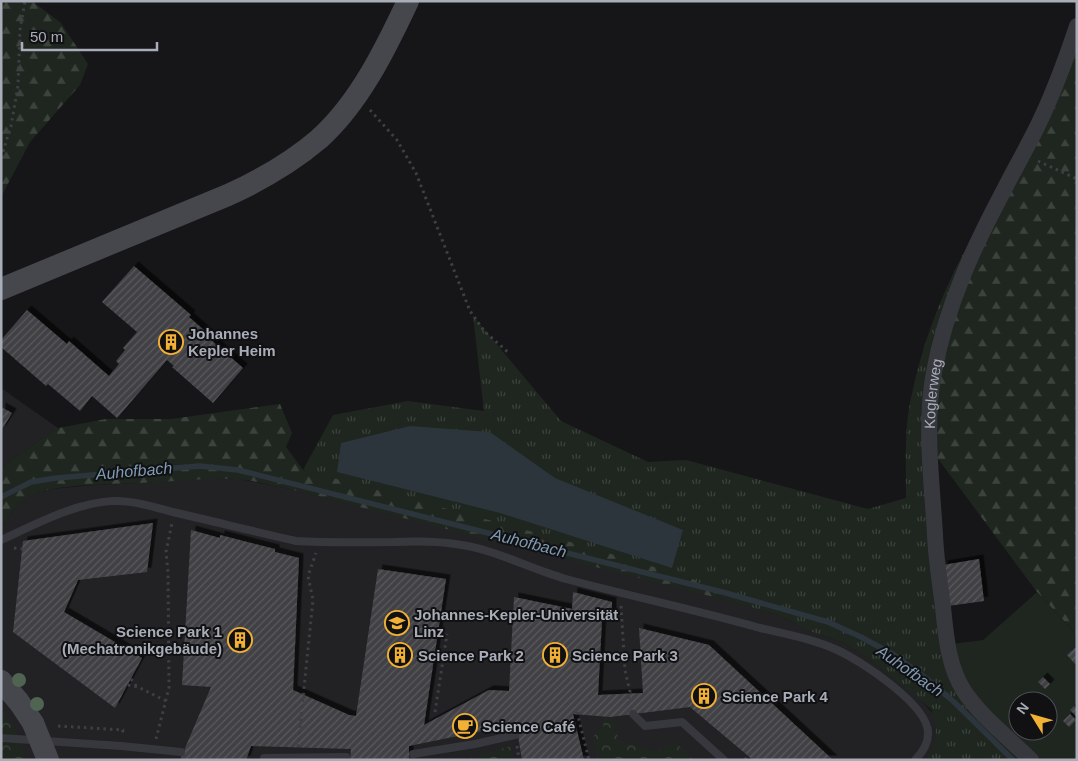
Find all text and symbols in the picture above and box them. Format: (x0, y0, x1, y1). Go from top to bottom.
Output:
scale bar (22, 20, 158, 52)
text: 50 m (30, 28, 63, 45)
place label: Johannes Kepler Heim (188, 325, 276, 359)
building icon: Johannes Kepler Heim (158, 329, 184, 355)
street label: Koglerweg (921, 357, 945, 429)
water label: Auhofbach (94, 459, 173, 483)
water label: Auhofbach (489, 525, 568, 561)
place label: Johannes-Kepler-Universität Linz (414, 606, 618, 640)
school or university icon: Johannes-Kepler-Universität Linz (384, 610, 410, 636)
place label: Science Park 1 (Mechatronikgebäude) (62, 623, 222, 657)
building icon: Science Park 1 (Mechatronikgebäude) (227, 627, 253, 653)
building icon: Science Park 2 (387, 642, 413, 668)
building icon: Science Park 3 (542, 642, 568, 668)
water label: Auhofbach (873, 642, 946, 700)
place label: Science Park 2 (418, 647, 524, 664)
place label: Science Park 3 (572, 647, 678, 664)
building icon: Science Park 4 (691, 683, 717, 709)
place label: Science Park 4 (722, 688, 829, 705)
north arrow (1008, 691, 1058, 741)
text: N (1013, 699, 1032, 717)
cafe icon: Science Café (452, 713, 478, 739)
place label: Science Café (482, 718, 575, 735)

